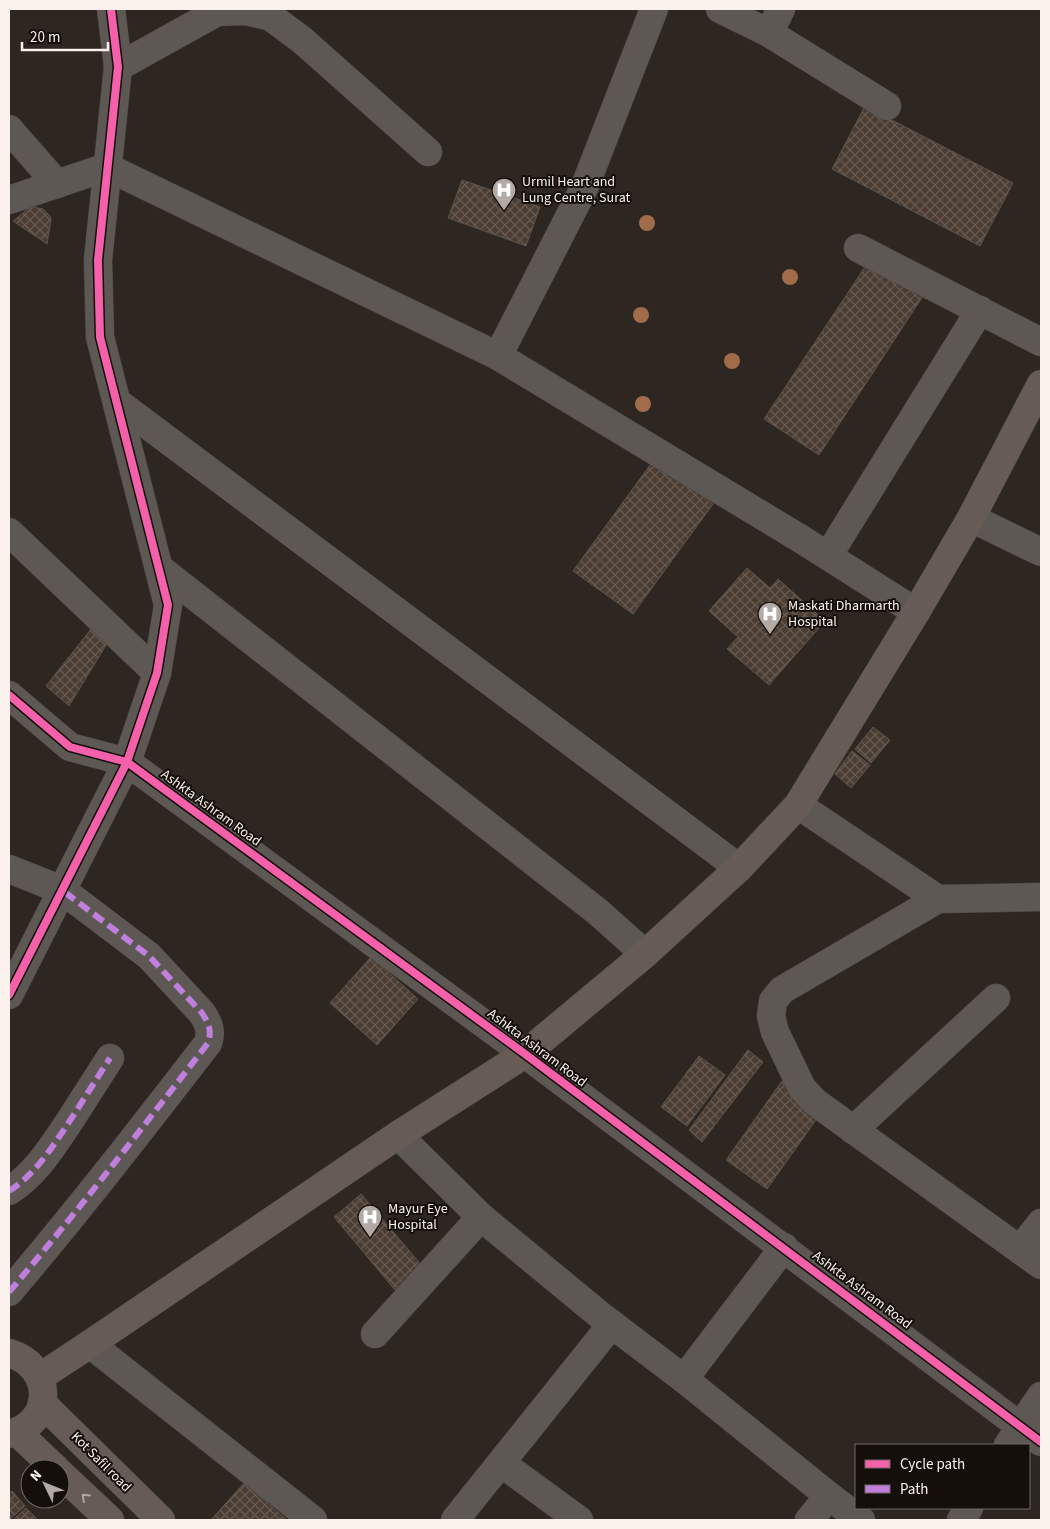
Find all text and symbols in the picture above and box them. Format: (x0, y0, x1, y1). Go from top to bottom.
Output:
scale bar (22, 20, 109, 52)
text: 20 m (30, 27, 60, 48)
place label: Urmil Heart and Lung Centre, Surat (522, 172, 631, 208)
hospital icon: Urmil Heart and Lung Centre, Surat (491, 177, 517, 211)
place label: Maskati Dharmarth Hospital (788, 596, 900, 632)
hospital icon: Maskati Dharmarth Hospital (757, 601, 783, 635)
street label: Ashkta Ashram Road (157, 765, 265, 851)
street label: Ashkta Ashram Road (483, 1004, 591, 1092)
place label: Mayur Eye Hospital (388, 1199, 448, 1235)
hospital icon: Mayur Eye Hospital (357, 1204, 383, 1238)
street label: Ashkta Ashram Road (808, 1246, 916, 1334)
street label: Kot Safil road (66, 1427, 136, 1497)
legend (855, 1444, 1030, 1509)
text: Cycle path (900, 1454, 965, 1475)
north arrow (20, 1459, 70, 1509)
text: N (26, 1466, 47, 1486)
text: Path (900, 1479, 928, 1500)
one-way arrow (82, 1494, 91, 1503)

